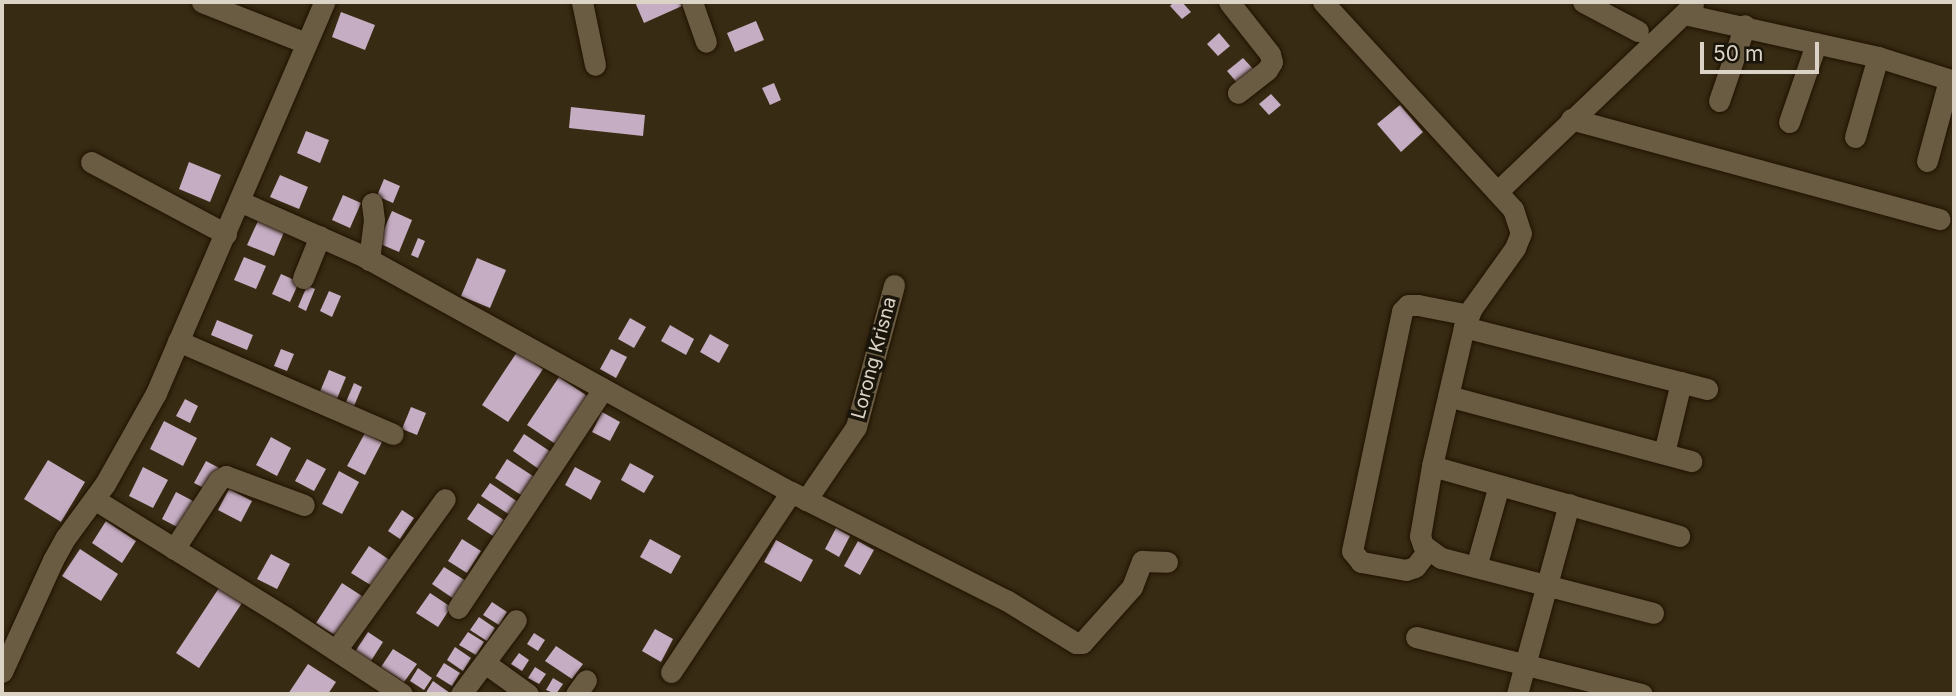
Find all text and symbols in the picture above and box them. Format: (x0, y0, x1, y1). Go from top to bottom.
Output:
scale bar (1704, 28, 1823, 72)
text: 50 m (1713, 41, 1763, 66)
street label: Lorong Krisna (847, 295, 901, 421)

